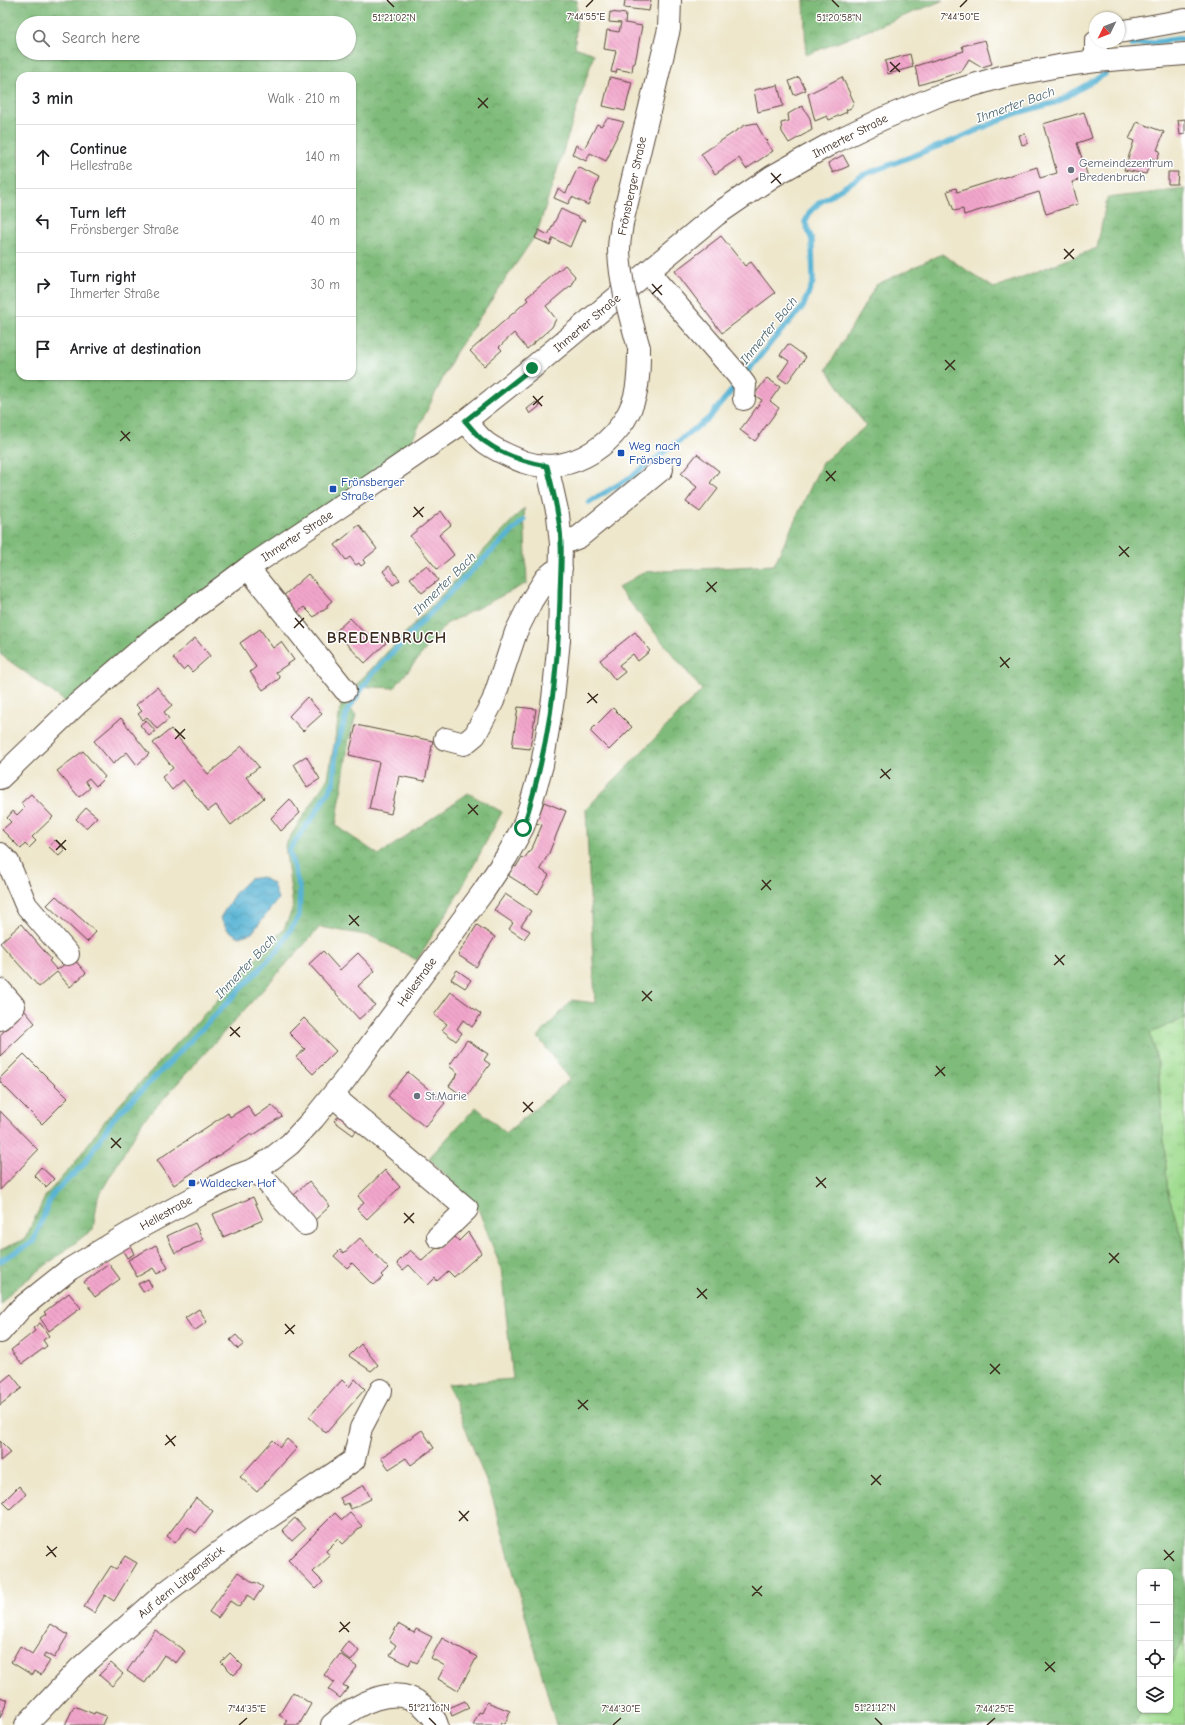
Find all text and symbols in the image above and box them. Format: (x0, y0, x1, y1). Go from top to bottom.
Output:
text: 7°44'55"E (567, 11, 605, 23)
text: 7°44'50"E (940, 11, 980, 23)
text: 51°21'02"N (372, 12, 416, 24)
text: 51°20'58"N (816, 12, 862, 24)
north arrow (1089, 12, 1125, 48)
search box (16, 16, 356, 60)
icon: search (30, 27, 52, 49)
text: Search here (62, 29, 140, 47)
water label: Ihmerter Bach (973, 83, 1057, 126)
text: 3 min (32, 89, 73, 108)
text: Walk · 210 m (268, 91, 340, 106)
street label: Ihmerter Straße (810, 111, 890, 161)
street label: Frönsberger Straße (615, 135, 649, 237)
text: Continue (70, 140, 127, 158)
icon: ahead (32, 146, 54, 168)
text: 140 m (306, 149, 340, 164)
place label: Gemeindezentrum Bredenbruch (1079, 156, 1173, 184)
text: Hellestraße (70, 158, 132, 173)
marker: Gemeindezentrum Bredenbruch (1066, 165, 1076, 175)
text: Turn left (70, 204, 126, 222)
icon: left (32, 210, 54, 232)
text: 40 m (311, 213, 340, 228)
text: Frönsberger Straße (70, 222, 179, 237)
text: Turn right (70, 268, 136, 286)
icon: right (32, 274, 54, 296)
text: 30 m (310, 277, 340, 292)
text: Ihmerter Straße (70, 286, 160, 301)
street label: Ihmerter Straße (551, 291, 623, 355)
water label: Ihmerter Bach (736, 294, 800, 368)
icon: arrive (32, 338, 54, 360)
text: Arrive at destination (70, 340, 201, 358)
route end (523, 359, 541, 377)
place label: Weg nach Frönsberg (629, 439, 682, 467)
marker: Weg nach Frönsberg (616, 448, 626, 458)
place label: Frönsberger Straße (341, 475, 405, 503)
marker: Frönsberger Straße (328, 484, 338, 494)
street label: Ihmerter Straße (258, 508, 336, 564)
water label: Ihmerter Bach (409, 549, 479, 619)
district label: BREDENBRUCH (327, 629, 447, 647)
route start (514, 819, 532, 837)
water label: Ihmerter Bach (211, 931, 279, 1002)
street label: Hellestraße (394, 955, 440, 1009)
place label: St.Marie (425, 1089, 467, 1103)
marker: St.Marie (412, 1091, 422, 1101)
place label: Waldecker Hof (200, 1176, 276, 1190)
marker: Waldecker Hof (187, 1178, 197, 1188)
street label: Hellestraße (137, 1193, 195, 1233)
street label: Auf dem Lütgenstück (135, 1543, 227, 1621)
map controls (1137, 1569, 1173, 1713)
button: + (1137, 1569, 1173, 1605)
button: − (1137, 1605, 1173, 1641)
button: locate (1137, 1641, 1173, 1677)
button: layers (1137, 1677, 1173, 1713)
text: 51°21'16"N (408, 1702, 450, 1714)
text: 51°21'12"N (854, 1702, 896, 1714)
text: 7°44'35"E (228, 1703, 266, 1715)
text: 7°44'30"E (602, 1703, 640, 1715)
text: 7°44'25"E (976, 1703, 1014, 1715)

